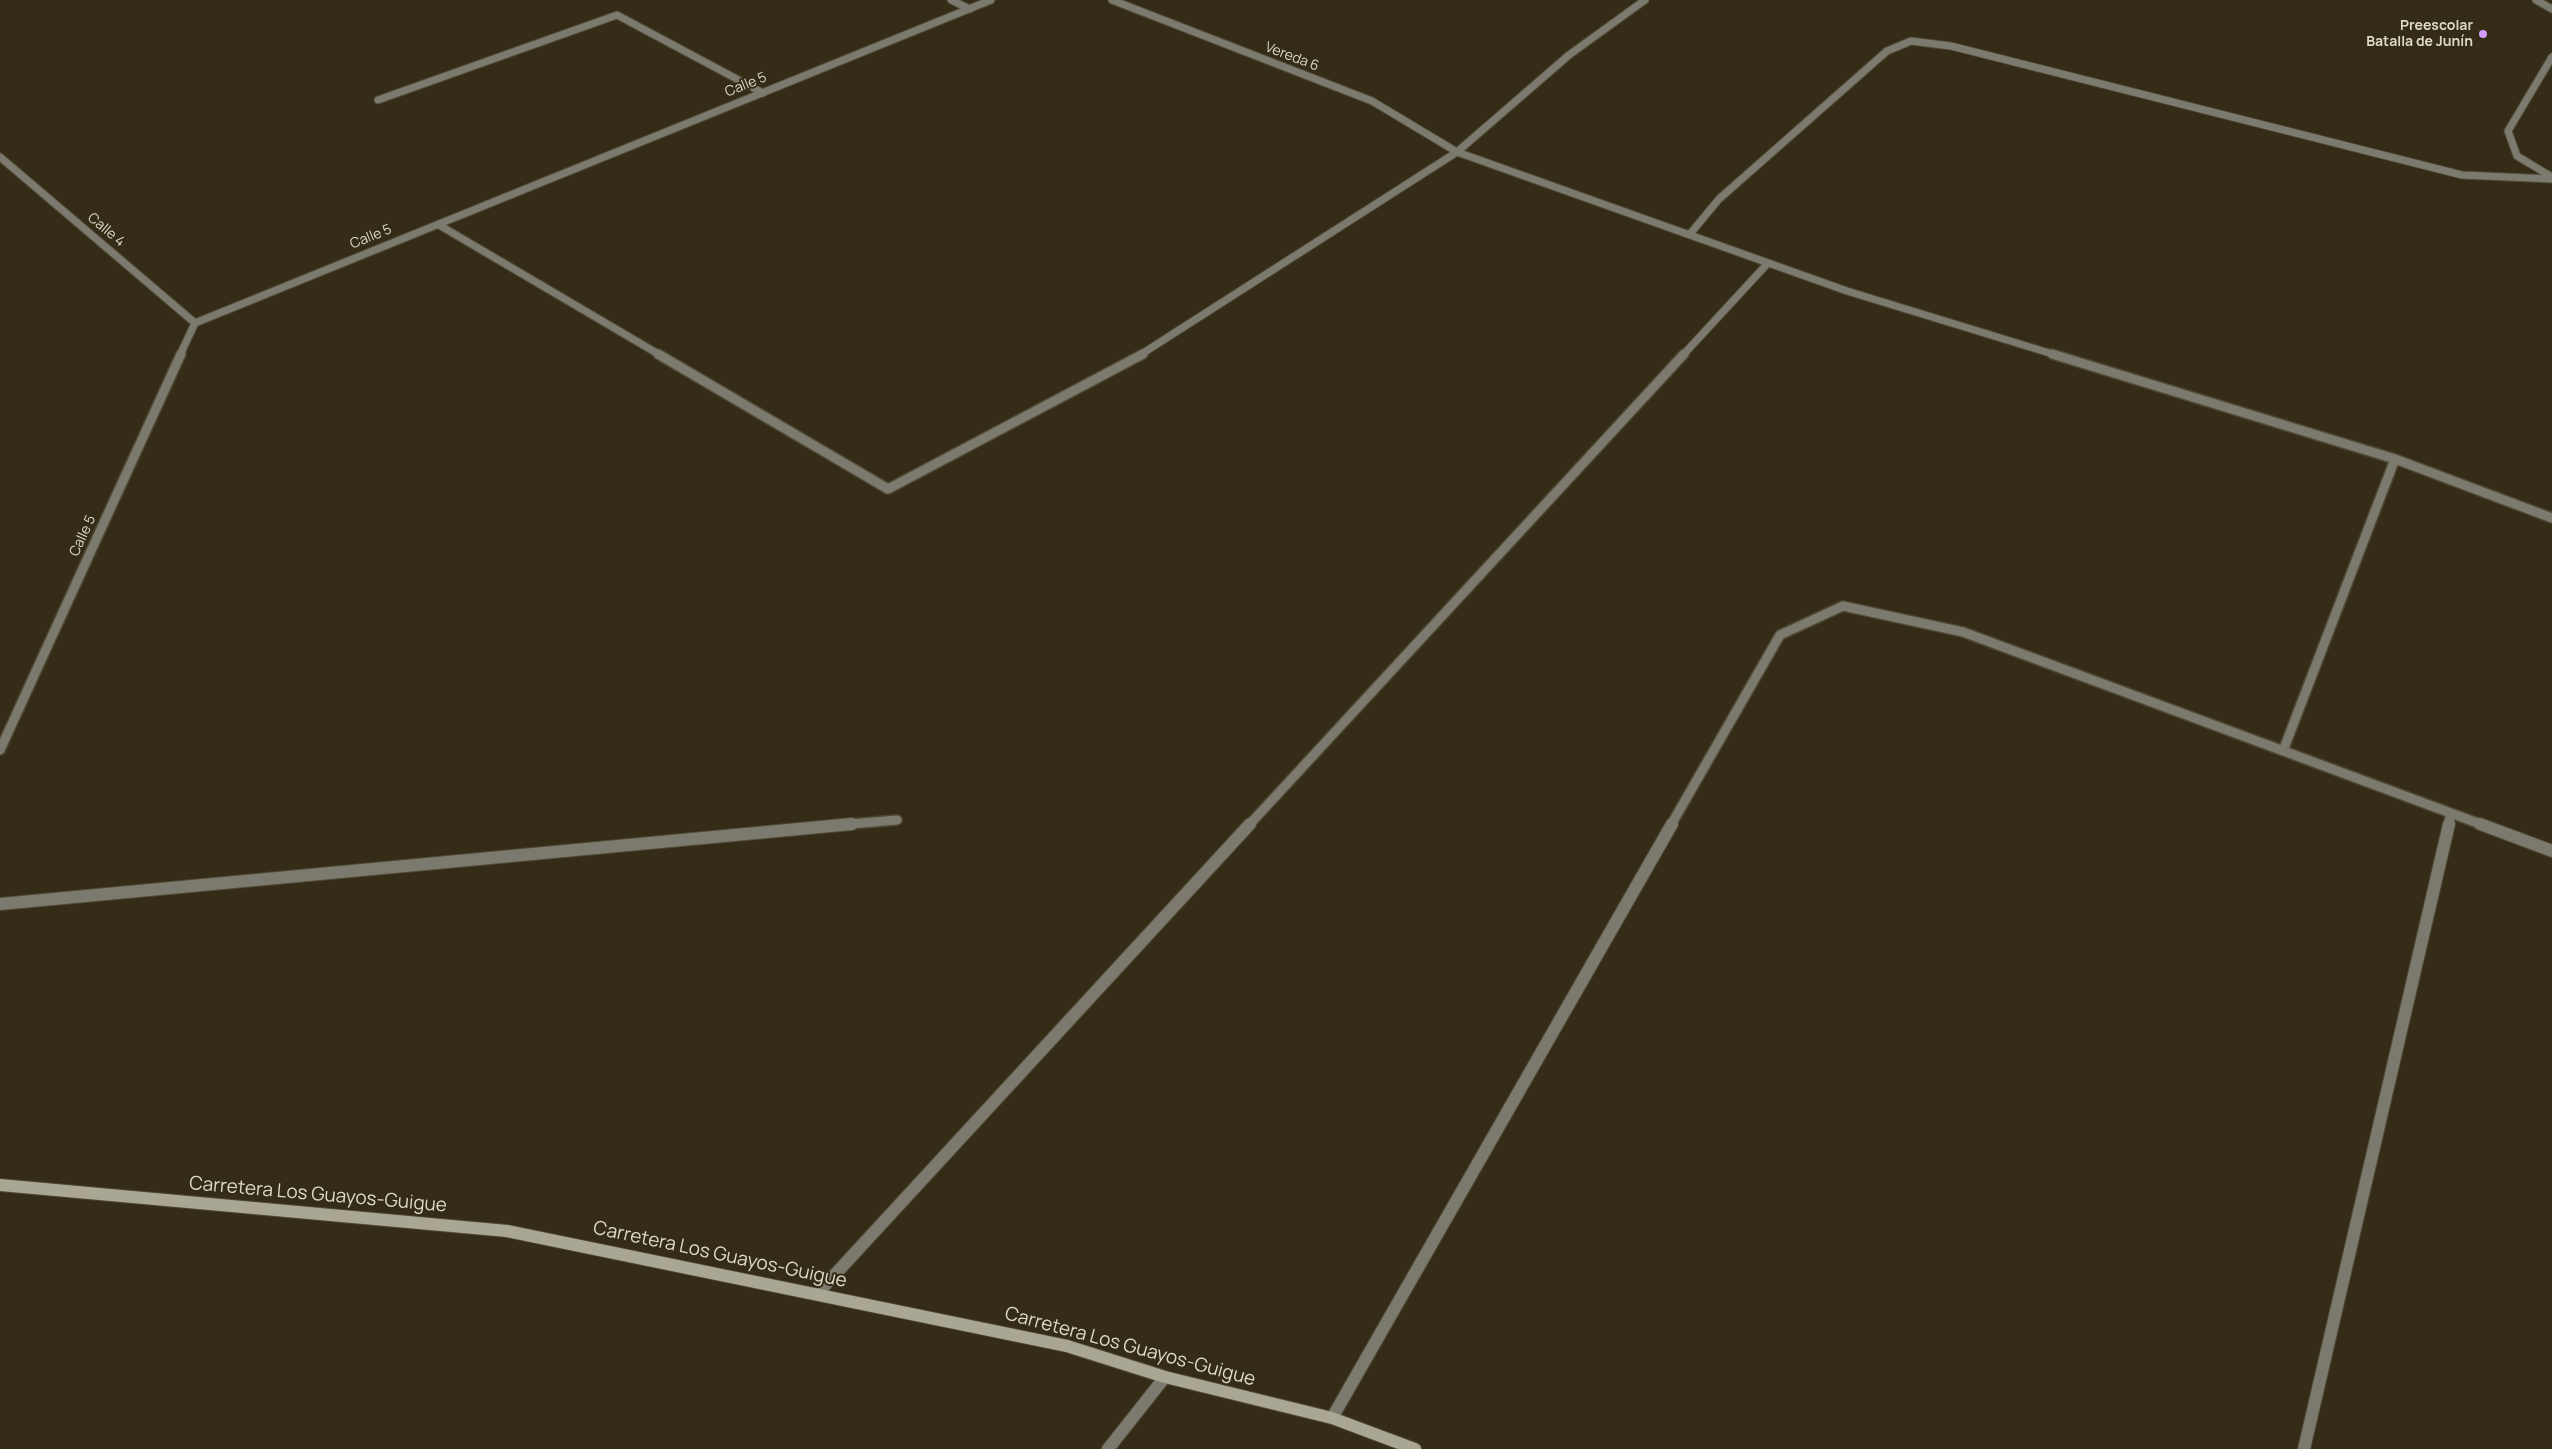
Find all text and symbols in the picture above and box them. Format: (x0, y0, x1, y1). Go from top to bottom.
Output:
place label: Preescolar Batalla de Junín (2366, 18, 2473, 50)
marker: Preescolar Batalla de Junín (2477, 28, 2489, 40)
street label: Vereda 6 (1263, 39, 1321, 75)
street label: Calle 5 (723, 69, 769, 101)
street label: Calle 4 (84, 210, 128, 250)
street label: Calle 5 (348, 221, 394, 253)
street label: Calle 5 (66, 513, 100, 559)
street label: Carretera Los Guayos-Guigue (188, 1172, 448, 1218)
street label: Carretera Los Guayos-Guigue (591, 1217, 849, 1293)
street label: Carretera Los Guayos-Guigue (1002, 1303, 1258, 1391)

